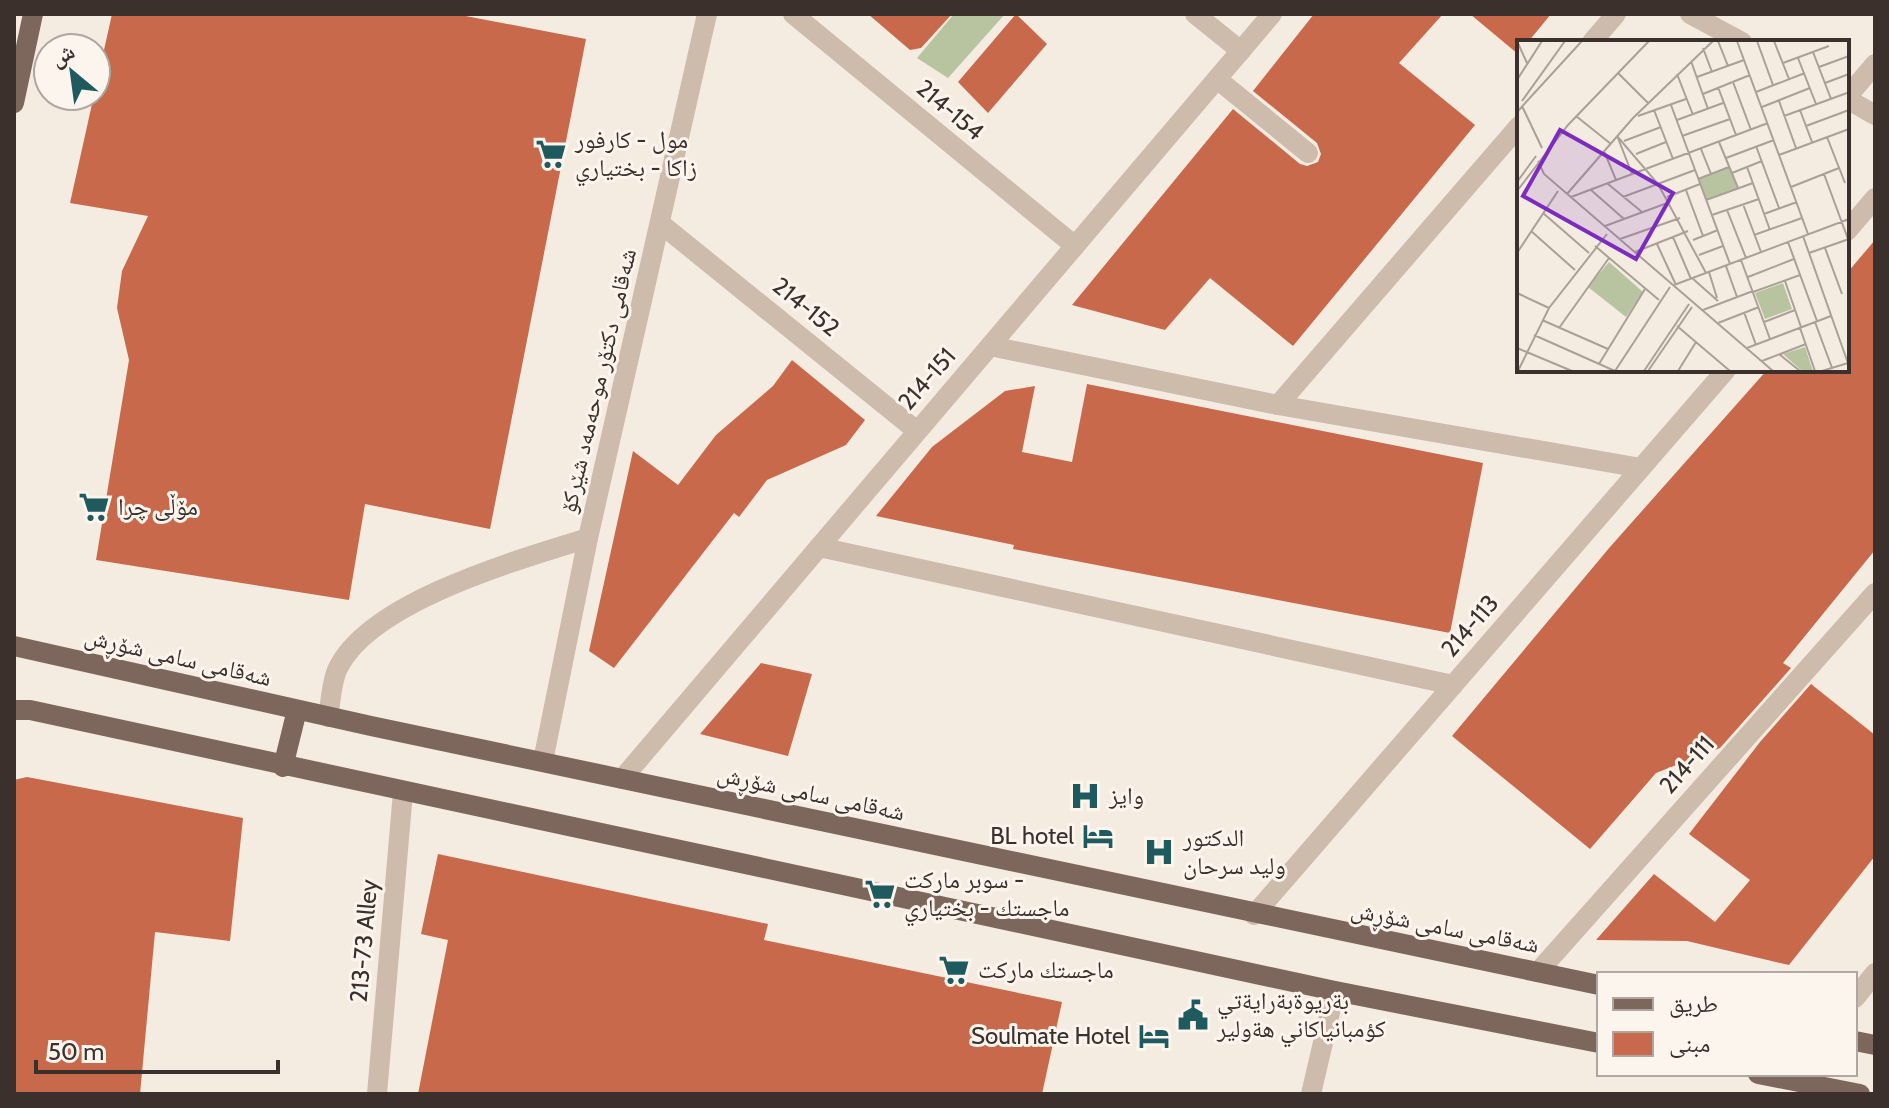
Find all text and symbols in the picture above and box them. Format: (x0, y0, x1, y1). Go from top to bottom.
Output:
north arrow (32, 32, 112, 112)
text: ش (46, 37, 79, 72)
inset map (1517, 40, 1849, 372)
street label: 214-154 (911, 73, 990, 146)
place label: مول - كارفور زاكا - بختياري (574, 125, 697, 187)
supermarket icon: مول - كارفور زاكا - بختياري (534, 137, 568, 171)
street label: شەقامی دکتۆر موحەمەد شێرکۆ (553, 246, 642, 516)
street label: 214-152 (767, 271, 846, 342)
street label: 214-151 (892, 342, 961, 416)
supermarket icon: مۆڵی چرا (77, 490, 111, 524)
place label: مۆڵی چرا (118, 492, 198, 521)
street label: 214-113 (1435, 589, 1504, 663)
street label: شەقامی سامی شۆڕش (81, 621, 274, 696)
street label: 214-111 (1653, 730, 1720, 799)
street label: شەقامی سامی شۆڕش (714, 758, 907, 831)
hospital icon: وايز (1068, 779, 1102, 813)
place label: وايز (1108, 781, 1144, 810)
hotel icon: BL hotel (1081, 819, 1115, 853)
place label: BL hotel (990, 821, 1074, 850)
place label: الدكتور وليد سرحان (1182, 823, 1286, 880)
hospital icon: الدكتور وليد سرحان (1142, 835, 1176, 869)
place label: سوبر ماركت - ماجستك - بختياري (904, 865, 1070, 927)
supermarket icon: سوبر ماركت - ماجستك - بختياري (863, 877, 897, 911)
street label: 213-73 Alley (344, 878, 383, 1004)
street label: شەقامی سامی شۆڕش (1348, 894, 1542, 963)
supermarket icon: ماجستك ماركت (937, 953, 971, 987)
place label: ماجستك ماركت (978, 955, 1114, 984)
legend (1597, 972, 1857, 1076)
place label: بةريوةبةرايةتي كؤمبانياكاني هةولير (1216, 986, 1386, 1048)
text: طريق (1669, 989, 1718, 1018)
public building icon: بةريوةبةرايةتي كؤمبانياكاني هةولير (1176, 998, 1210, 1032)
hotel icon: Soulmate Hotel (1137, 1019, 1171, 1053)
place label: Soulmate Hotel (971, 1021, 1130, 1050)
scale bar (36, 1024, 278, 1074)
text: مبنى (1669, 1029, 1710, 1058)
text: 50 m (48, 1037, 104, 1066)

